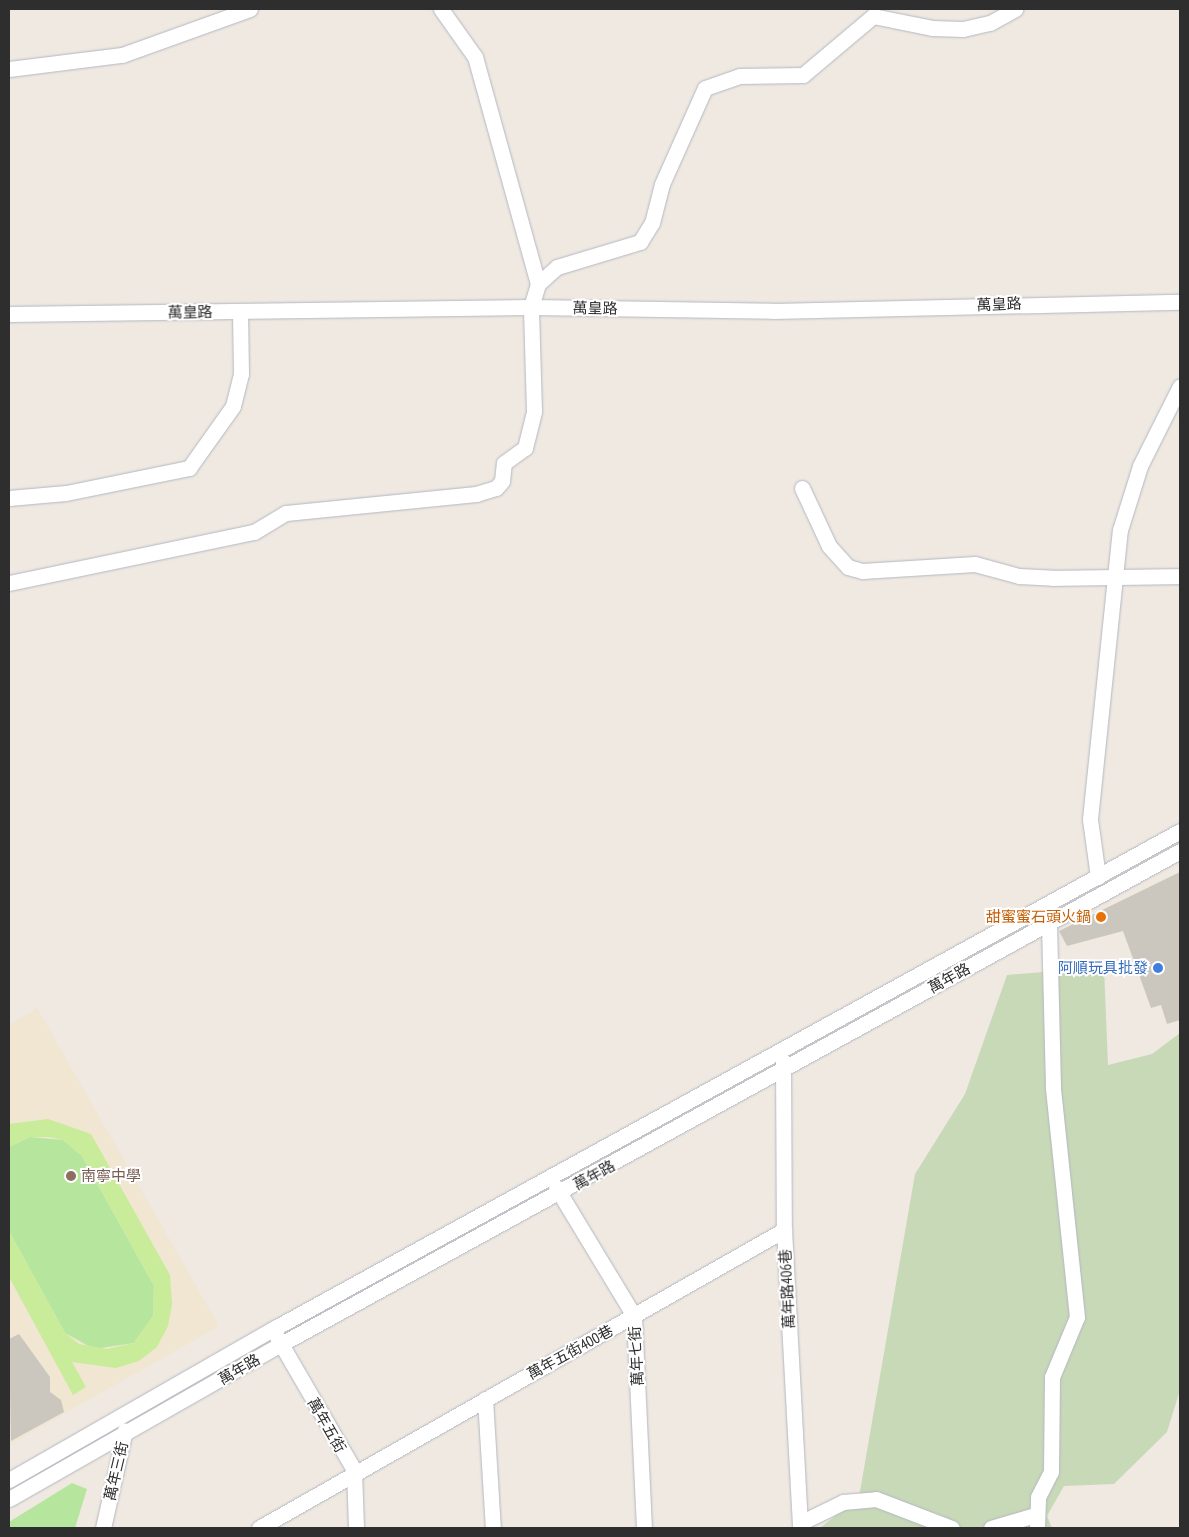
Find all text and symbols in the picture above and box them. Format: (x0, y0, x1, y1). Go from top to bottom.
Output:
street label: 萬皇路 (976, 294, 1022, 314)
street label: 萬皇路 (572, 299, 618, 317)
street label: 萬皇路 (167, 303, 213, 321)
place label: 甜蜜蜜石頭火鍋 (986, 908, 1091, 926)
marker: 甜蜜蜜石頭火鍋 (1095, 911, 1107, 923)
street label: 萬年路 (925, 959, 973, 997)
place label: 阿順玩具批發 (1058, 959, 1148, 977)
marker: 阿順玩具批發 (1152, 962, 1164, 974)
street label: 萬年路 (570, 1156, 618, 1194)
place label: 南寧中學 (81, 1167, 141, 1185)
marker: 南寧中學 (65, 1170, 77, 1182)
street label: 萬年路406巷 (776, 1248, 798, 1330)
street label: 萬年五街400巷 (524, 1321, 616, 1383)
street label: 萬年七街 (625, 1326, 647, 1386)
street label: 萬年路 (215, 1350, 263, 1388)
street label: 萬年五街 (304, 1395, 350, 1455)
street label: 萬年三街 (100, 1440, 132, 1502)

